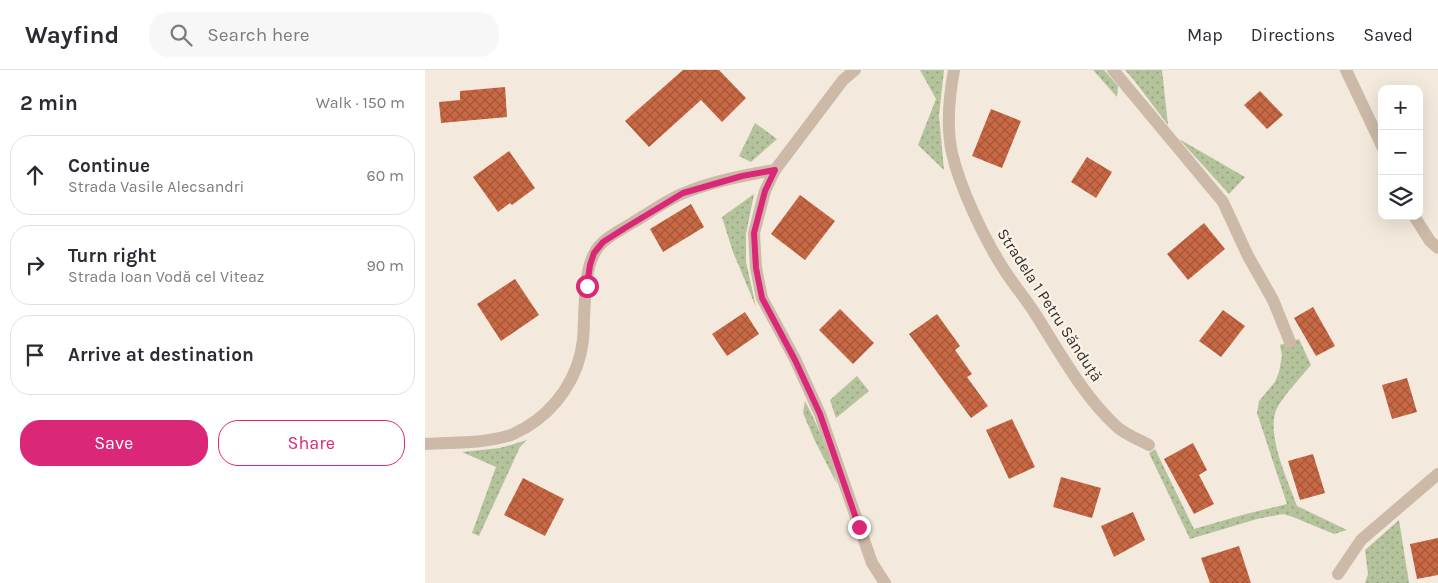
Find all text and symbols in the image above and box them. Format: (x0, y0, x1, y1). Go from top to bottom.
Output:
search box (149, 12, 499, 57)
text: Wayfind (25, 21, 119, 49)
icon: search (167, 21, 195, 49)
text: Search here (207, 24, 309, 46)
text: Map (1187, 24, 1223, 46)
text: Directions (1251, 24, 1335, 46)
text: Saved (1363, 24, 1413, 46)
map controls (1378, 85, 1423, 220)
button: + (1378, 85, 1423, 130)
text: 2 min (20, 91, 78, 115)
text: Walk · 150 m (316, 93, 405, 112)
button: − (1378, 130, 1423, 175)
text: Continue (68, 155, 150, 177)
icon: ahead (21, 161, 49, 189)
text: 60 m (367, 166, 404, 185)
button: layers (1378, 175, 1423, 220)
text: Strada Vasile Alecsandri (68, 177, 244, 196)
street label: Stradela 1 Petru Sănduță (993, 225, 1107, 385)
text: Turn right (68, 245, 157, 267)
icon: right (21, 251, 49, 279)
text: 90 m (366, 256, 404, 275)
text: Strada Ioan Vodă cel Viteaz (68, 267, 264, 286)
route start (576, 275, 599, 298)
icon: arrive (21, 341, 49, 369)
text: Arrive at destination (68, 344, 254, 366)
button: Save (20, 420, 208, 466)
button: Share (218, 420, 405, 466)
route end (848, 516, 871, 539)

